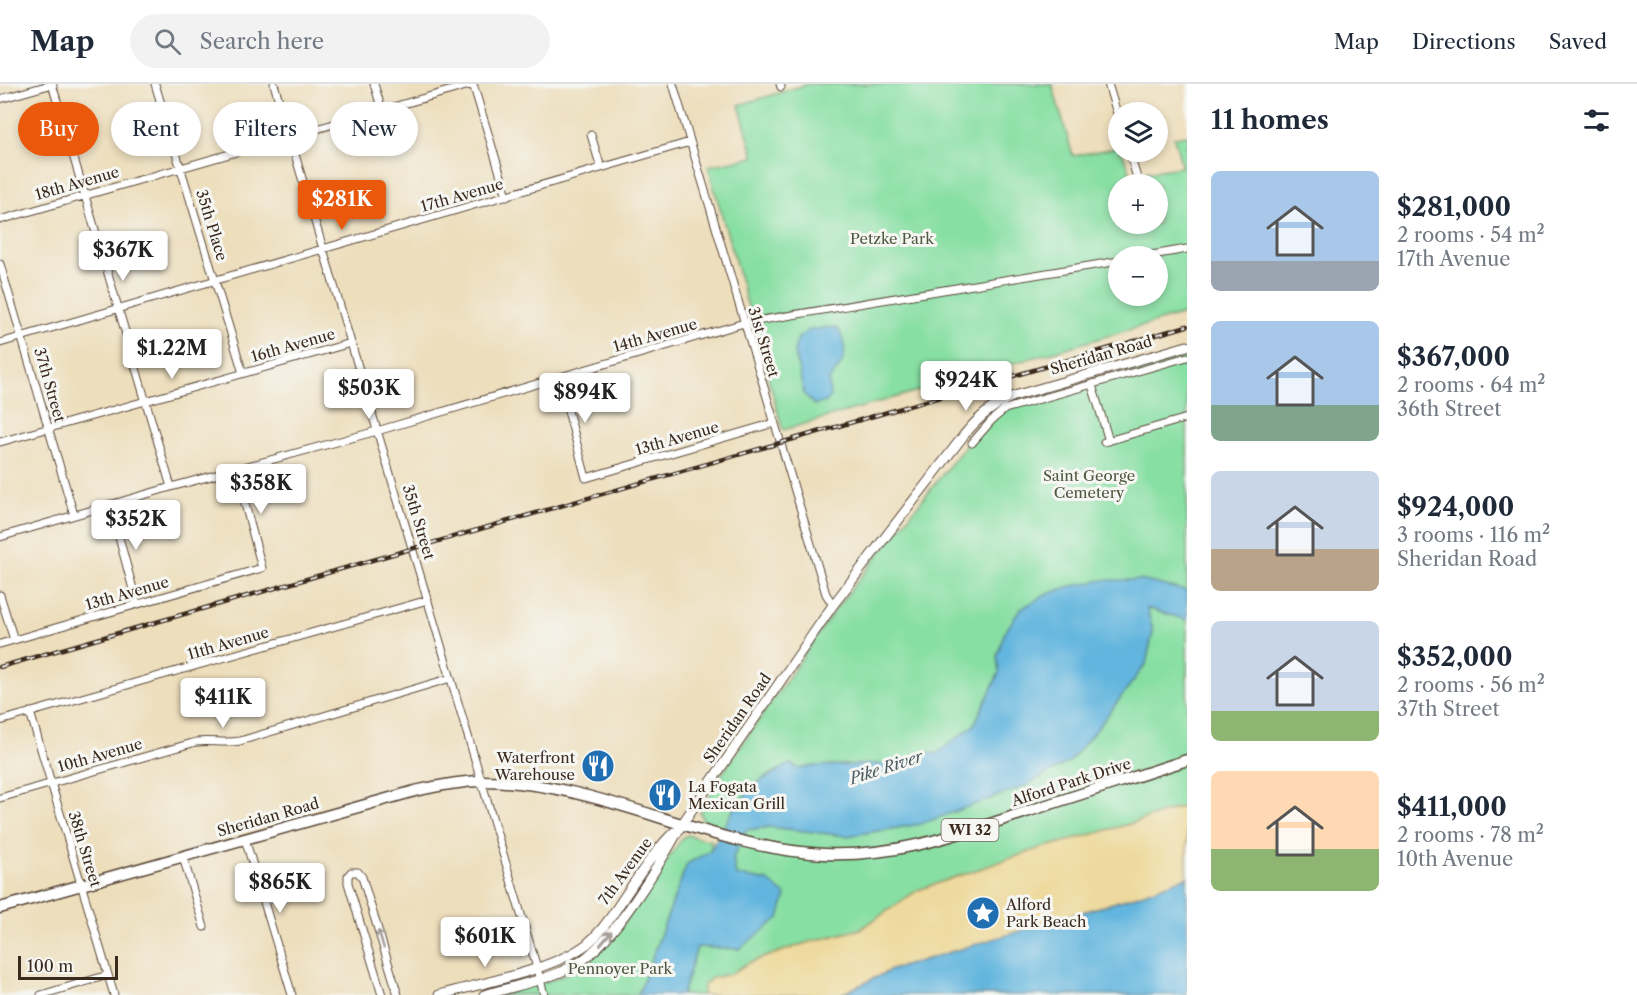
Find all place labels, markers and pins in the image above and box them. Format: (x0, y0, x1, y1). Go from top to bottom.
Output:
pin: $281K (300, 180, 384, 231)
pin: $367K (81, 231, 165, 282)
pin: $1.22M (123, 329, 221, 380)
pin: $924K (924, 361, 1008, 412)
pin: $503K (327, 369, 411, 420)
pin: $894K (543, 373, 627, 424)
pin: $358K (219, 464, 303, 515)
pin: $352K (94, 500, 178, 551)
pin: $411K (181, 678, 265, 729)
place label: Waterfront Warehouse (494, 748, 576, 784)
restaurant icon: Waterfront Warehouse (580, 748, 616, 784)
restaurant icon: La Fogata Mexican Grill (647, 777, 683, 813)
place label: La Fogata Mexican Grill (688, 777, 786, 813)
pin: $865K (238, 863, 322, 914)
place icon: Alford Park Beach (965, 895, 1001, 931)
place label: Alford Park Beach (1005, 895, 1087, 931)
pin: $601K (443, 917, 527, 968)

